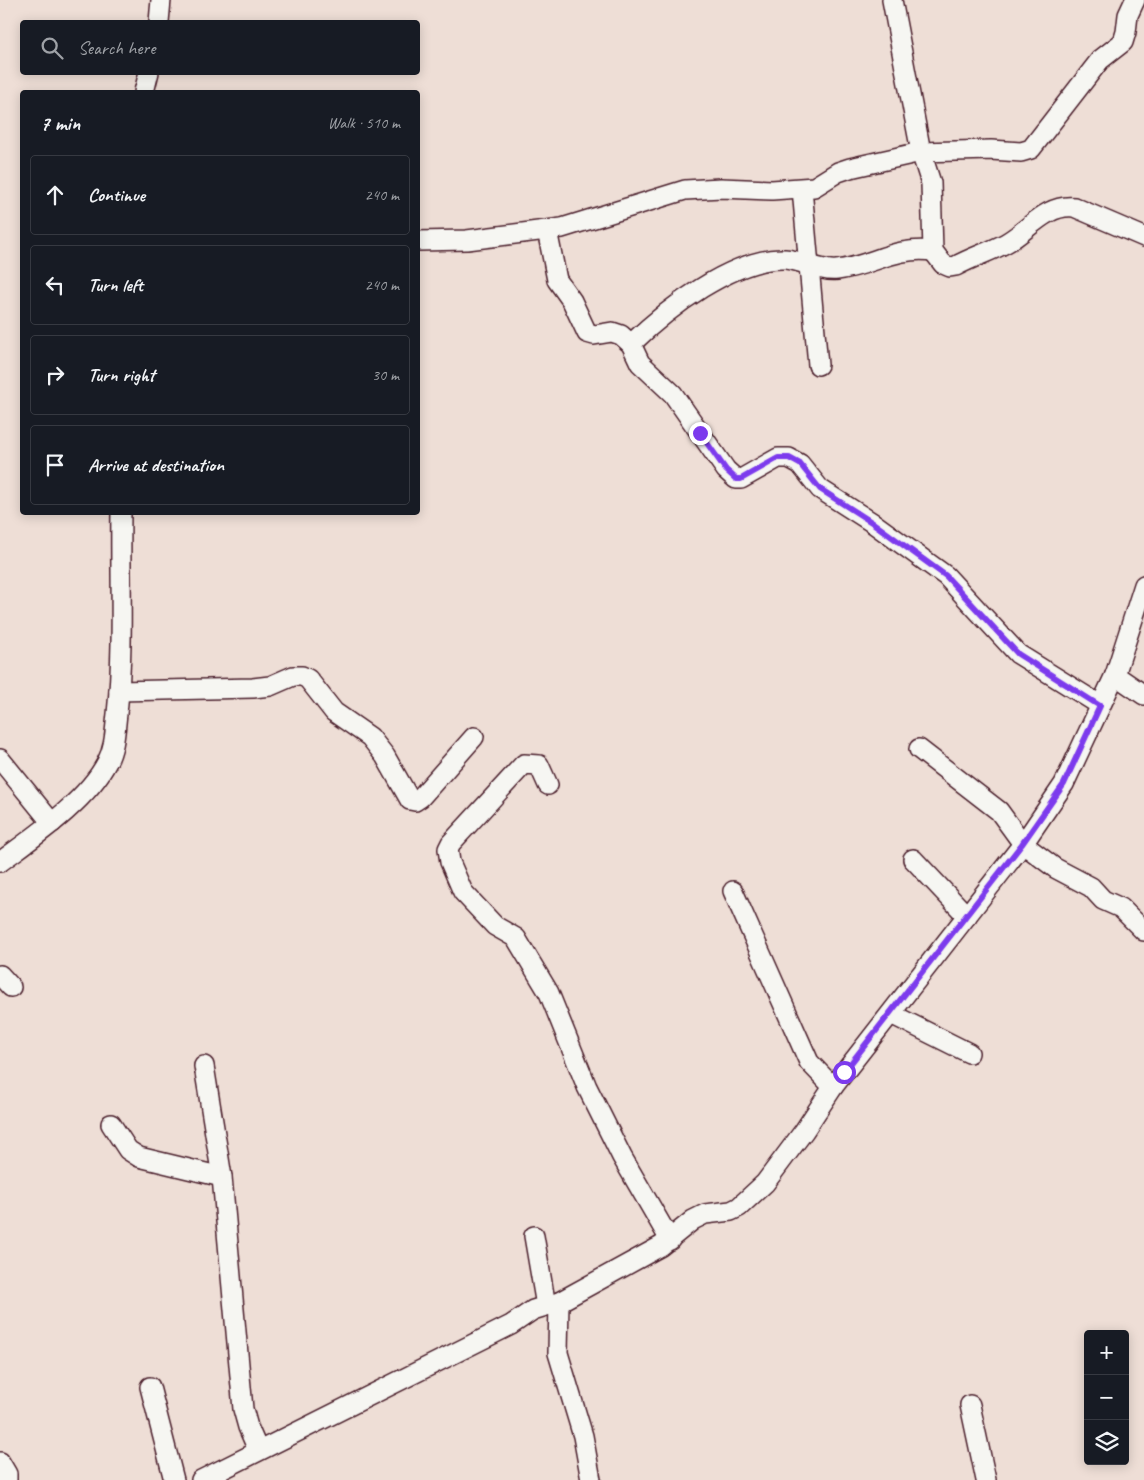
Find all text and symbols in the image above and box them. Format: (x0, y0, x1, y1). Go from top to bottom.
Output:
search box (20, 20, 420, 75)
icon: search (38, 34, 66, 62)
text: Search here (78, 36, 155, 60)
text: 7 min (40, 110, 80, 136)
text: Walk · 510 m (328, 113, 400, 133)
icon: ahead (41, 181, 69, 209)
text: Continue (88, 183, 145, 207)
text: 240 m (365, 185, 399, 205)
icon: left (41, 271, 69, 299)
text: Turn left (88, 273, 143, 297)
text: 240 m (365, 275, 399, 295)
icon: right (41, 361, 69, 389)
text: Turn right (88, 363, 155, 387)
text: 30 m (372, 365, 399, 385)
route end (689, 422, 712, 445)
icon: arrive (41, 451, 69, 479)
text: Arrive at destination (88, 453, 224, 477)
route start (833, 1061, 856, 1084)
map controls (1084, 1330, 1129, 1465)
button: + (1084, 1330, 1129, 1375)
button: − (1084, 1375, 1129, 1420)
button: layers (1084, 1420, 1129, 1465)

